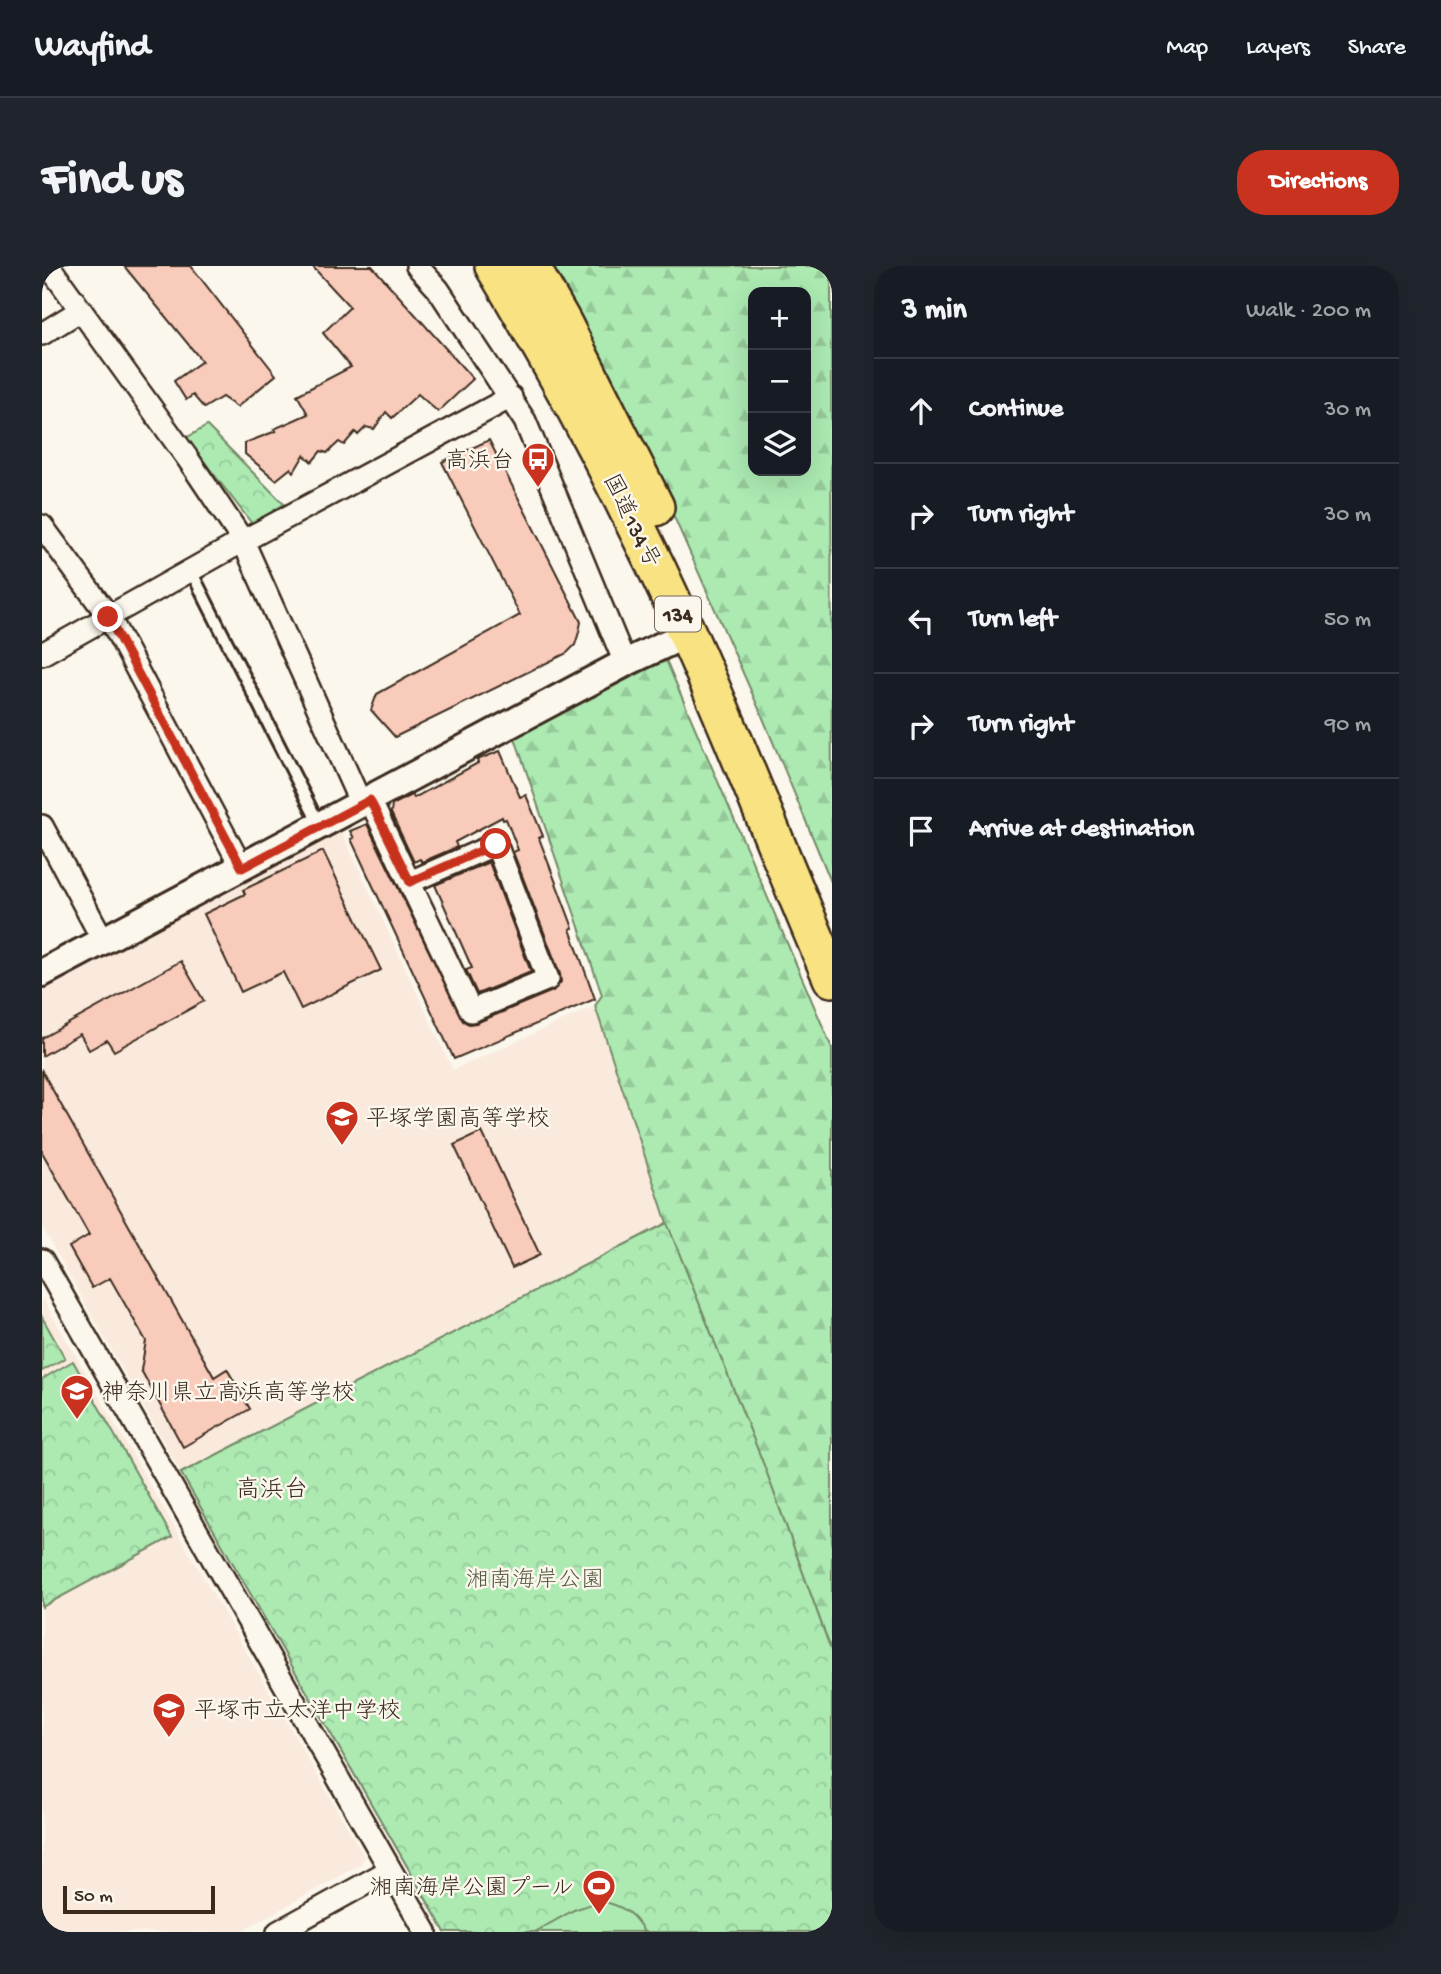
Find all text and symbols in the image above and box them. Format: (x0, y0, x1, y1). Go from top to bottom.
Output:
text: Wayfind (35, 29, 150, 67)
text: Map (1166, 34, 1208, 63)
text: Layers (1246, 34, 1310, 63)
text: Share (1348, 34, 1406, 63)
button: Directions (1237, 150, 1399, 215)
text: Find us (42, 153, 182, 211)
map controls (748, 287, 811, 476)
button: + (748, 287, 811, 350)
text: 3 min (902, 294, 967, 329)
text: Walk · 200 m (1246, 298, 1371, 325)
button: − (748, 350, 811, 413)
icon: ahead (902, 392, 940, 430)
text: Continue (969, 395, 1063, 426)
text: 30 m (1324, 397, 1371, 424)
button: layers (748, 413, 811, 476)
bus stop icon: 高浜台 (519, 440, 557, 489)
place label: 高浜台 (445, 448, 514, 476)
street label: 国道134号 (596, 470, 665, 573)
icon: right (902, 497, 940, 535)
text: Turn right (969, 500, 1073, 531)
text: 30 m (1324, 502, 1371, 529)
road number: 134 (655, 596, 701, 632)
route end (92, 601, 123, 632)
icon: left (902, 602, 940, 640)
text: Turn left (969, 605, 1057, 636)
text: 50 m (1324, 607, 1371, 634)
icon: right (902, 707, 940, 745)
text: Turn right (969, 710, 1073, 741)
text: 90 m (1325, 712, 1371, 739)
icon: arrive (902, 812, 940, 850)
text: Arrive at destination (969, 815, 1194, 846)
route start (480, 828, 511, 859)
school or university icon: 平塚学園高等学校 (323, 1098, 361, 1147)
place label: 平塚学園高等学校 (366, 1106, 550, 1134)
school or university icon: 神奈川県立高浜高等学校 (58, 1372, 96, 1421)
place label: 神奈川県立高浜高等学校 (102, 1380, 355, 1408)
district label: 高浜台 (236, 1476, 308, 1506)
park label: 湘南海岸公園 (466, 1567, 604, 1595)
school or university icon: 平塚市立太洋中学校 (150, 1690, 188, 1739)
place label: 平塚市立太洋中学校 (194, 1698, 401, 1726)
sports icon: 湘南海岸公園プール (580, 1867, 618, 1916)
place label: 湘南海岸公園プール (370, 1875, 574, 1903)
scale bar (63, 1883, 215, 1915)
text: 50 m (74, 1886, 113, 1909)

